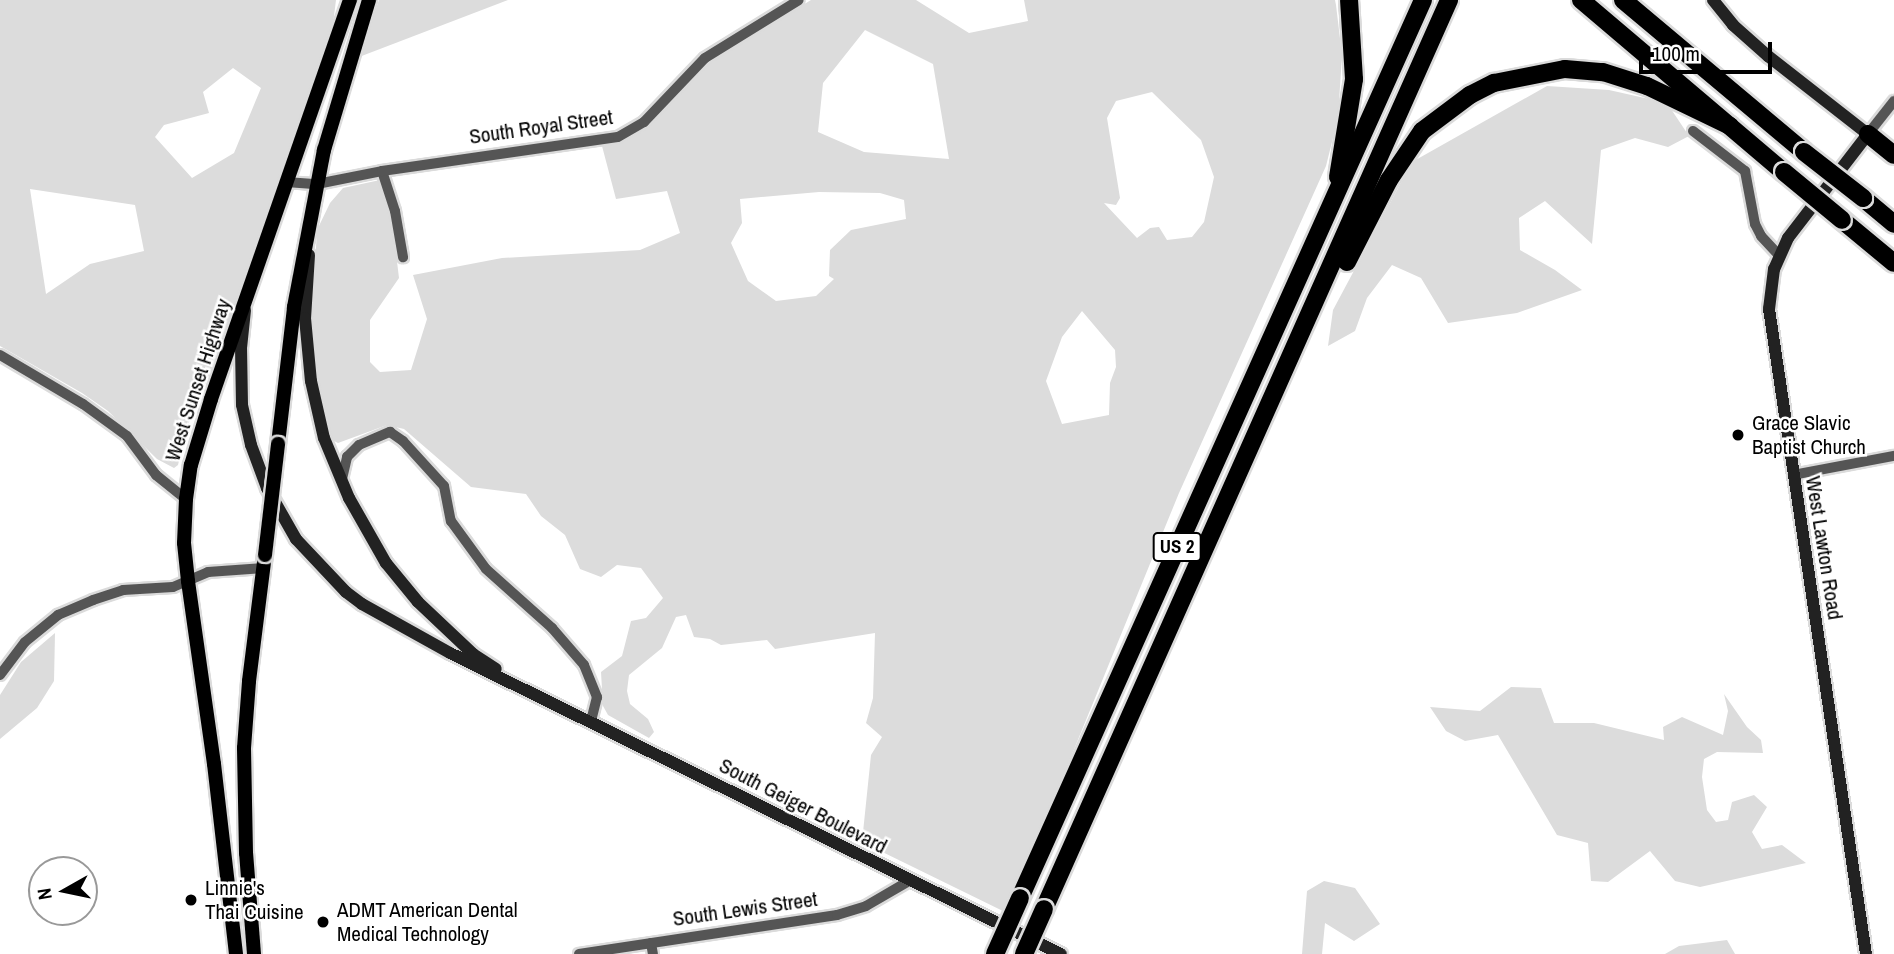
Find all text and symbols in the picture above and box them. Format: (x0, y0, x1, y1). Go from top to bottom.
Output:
scale bar (1642, 28, 1775, 72)
text: 100 m (1652, 39, 1700, 68)
street label: South Royal Street (468, 104, 614, 150)
street label: West Sunset Highway (160, 296, 236, 464)
place label: Grace Slavic Baptist Church (1752, 410, 1866, 460)
marker: Grace Slavic Baptist Church (1730, 427, 1746, 443)
street label: West Lawton Road (1800, 474, 1848, 622)
road number: US 2 (1152, 532, 1202, 562)
street label: South Geiger Boulevard (715, 753, 891, 859)
north arrow (28, 856, 98, 926)
place label: Linnie's Thai Cuisine (205, 875, 304, 925)
text: N (31, 886, 58, 902)
street label: South Lewis Street (671, 886, 819, 932)
marker: Linnie's Thai Cuisine (183, 892, 199, 908)
place label: ADMT American Dental Medical Technology (337, 897, 519, 947)
marker: ADMT American Dental Medical Technology (315, 914, 331, 930)

